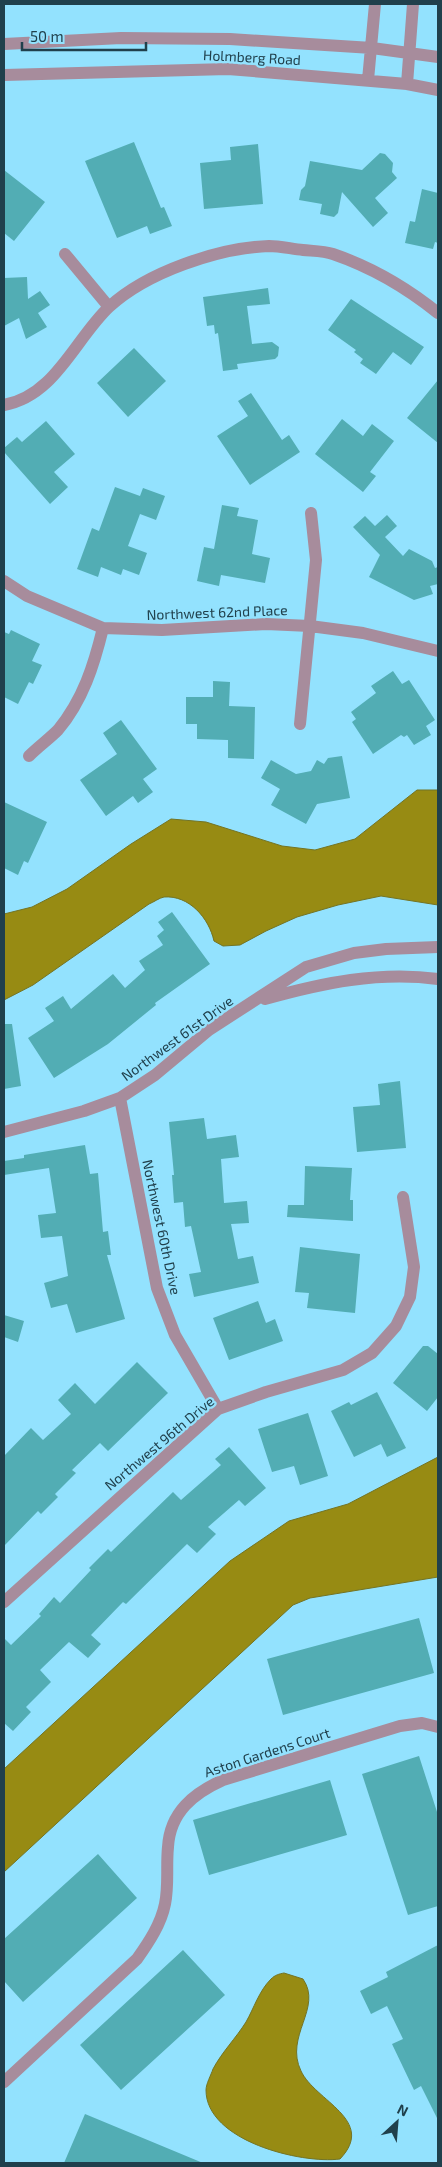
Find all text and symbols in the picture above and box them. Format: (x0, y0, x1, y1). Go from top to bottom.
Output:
scale bar (22, 20, 146, 52)
text: 50 m (30, 27, 64, 45)
street label: Holmberg Road (203, 46, 301, 68)
street label: Northwest 62nd Place (146, 601, 288, 623)
street label: Northwest 61st Drive (118, 992, 236, 1084)
street label: Northwest 60th Drive (139, 1158, 185, 1296)
street label: Northwest 96th Drive (101, 1392, 217, 1494)
street label: Aston Gardens Court (202, 1724, 332, 1780)
north arrow (372, 2097, 422, 2147)
text: N (395, 2100, 411, 2120)

